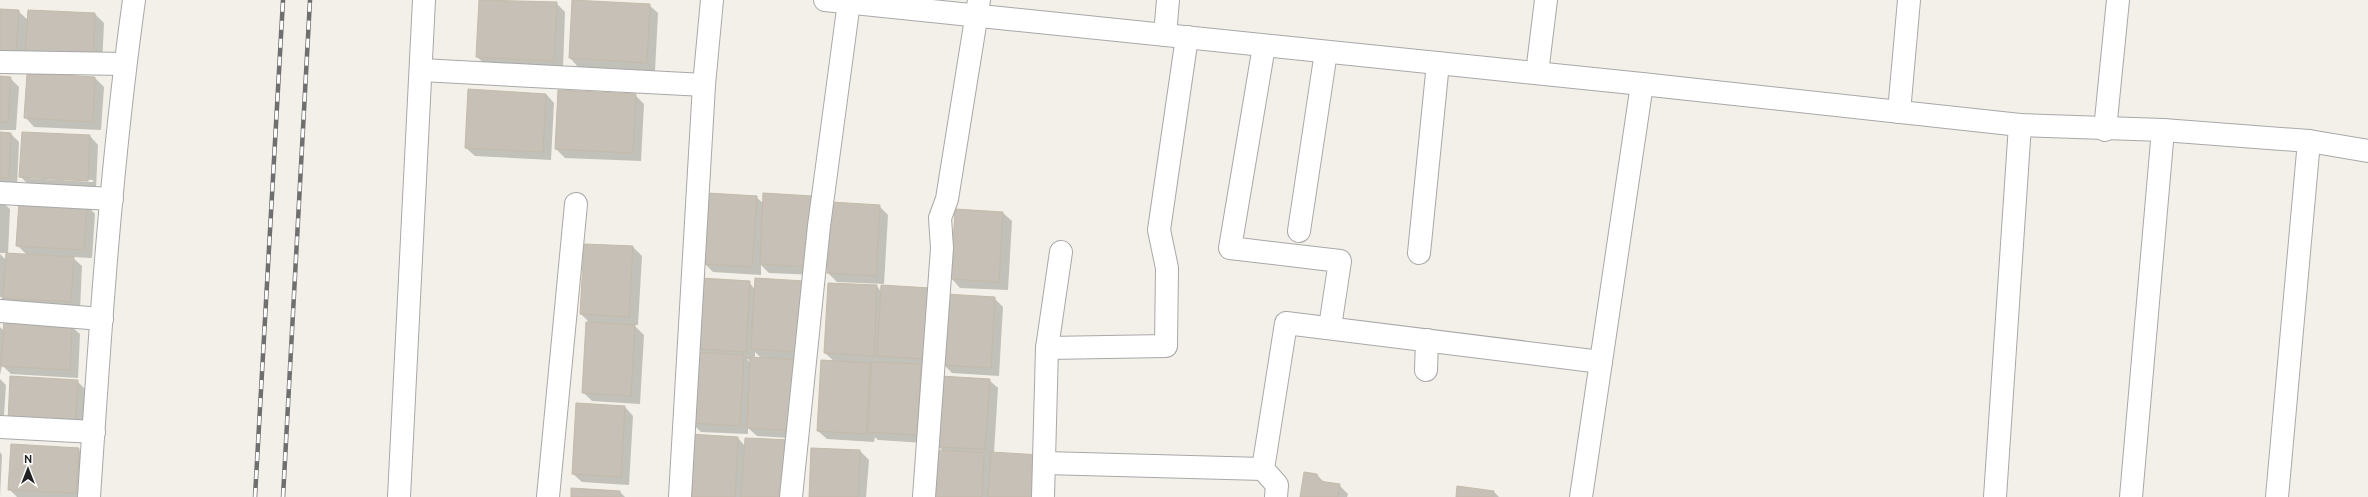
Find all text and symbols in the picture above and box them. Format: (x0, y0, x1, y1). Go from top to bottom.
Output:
north arrow (8, 449, 48, 489)
text: N (24, 453, 32, 465)

